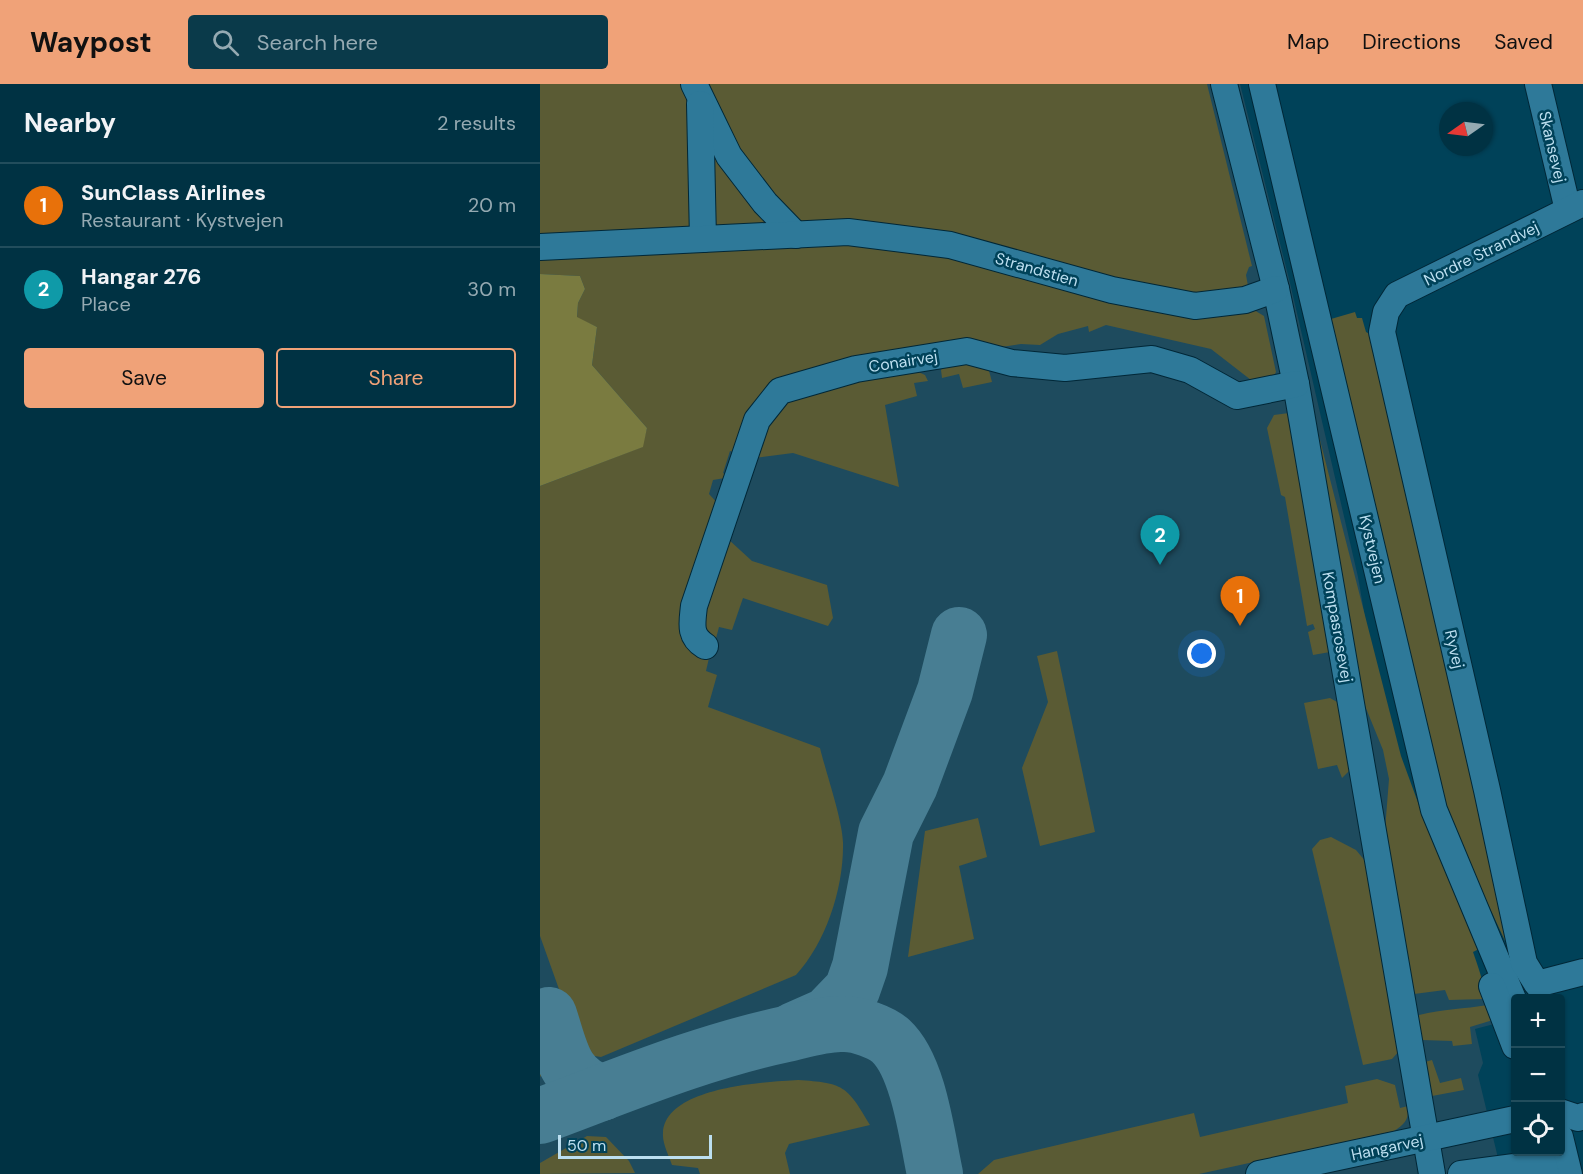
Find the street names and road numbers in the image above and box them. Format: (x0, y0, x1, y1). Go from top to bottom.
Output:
street label: Skansevej (1534, 109, 1571, 185)
street label: Nordre Strandvej (1420, 216, 1542, 290)
street label: Strandstien (993, 248, 1081, 291)
street label: Conairvej (867, 346, 939, 377)
street label: Kystvejen (1354, 513, 1391, 586)
street label: Kompasrosevej (1317, 570, 1358, 684)
street label: Ryvej (1440, 628, 1469, 671)
street label: Hangarvej (1349, 1130, 1425, 1165)

